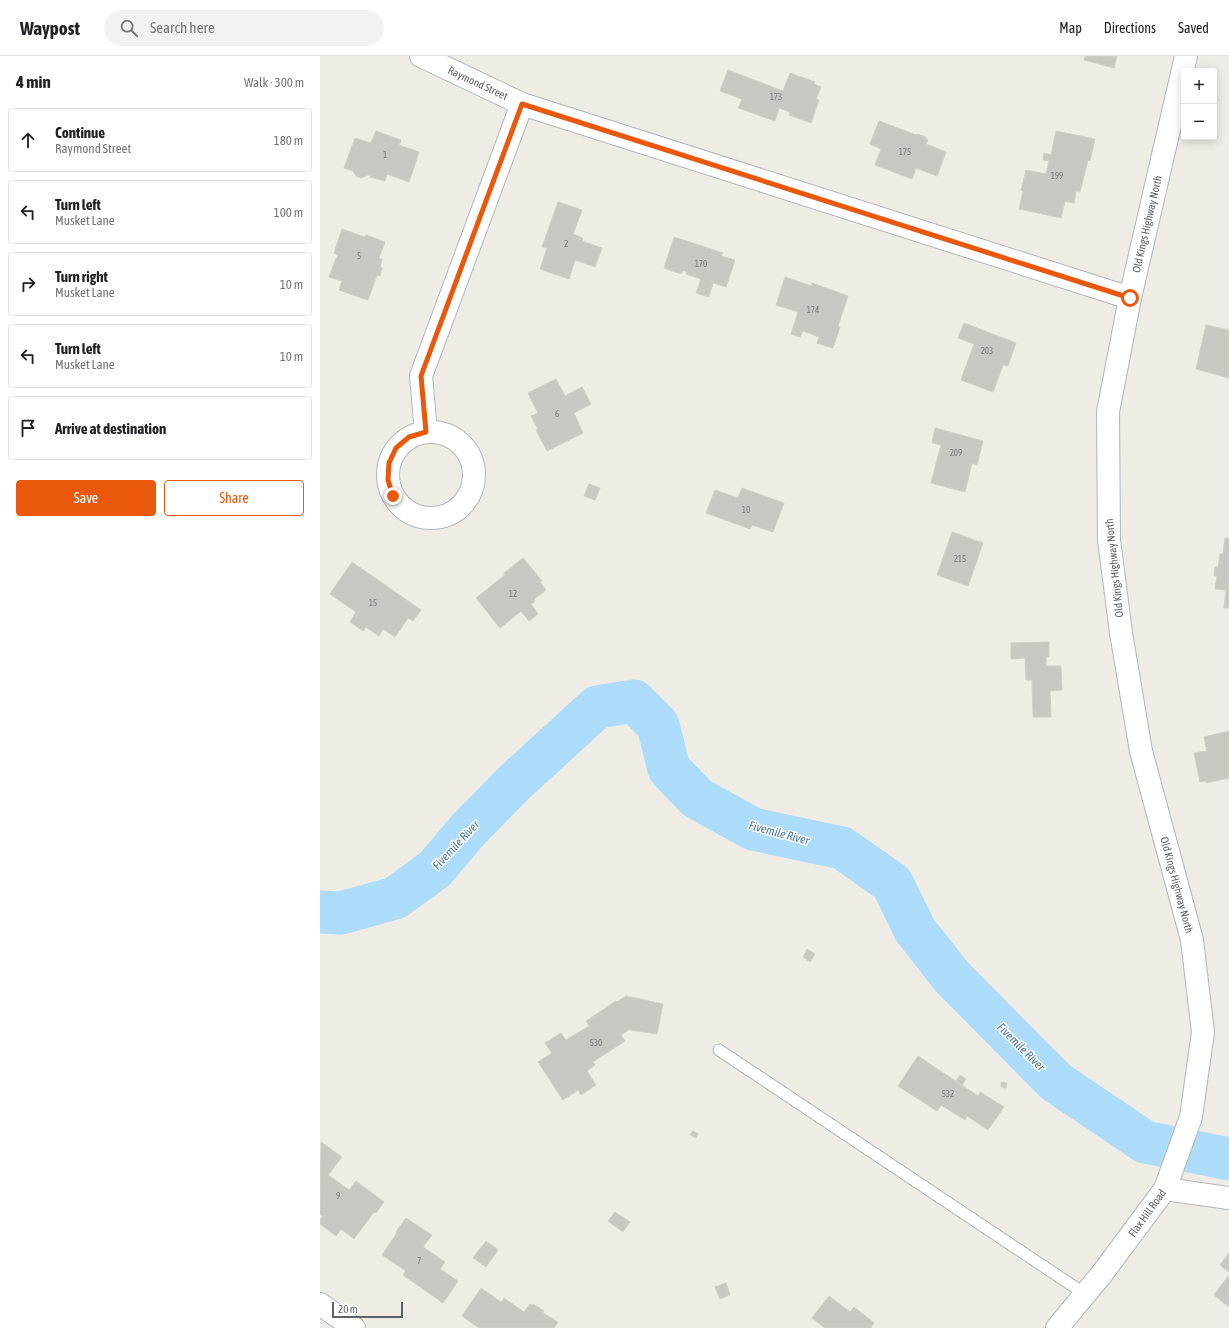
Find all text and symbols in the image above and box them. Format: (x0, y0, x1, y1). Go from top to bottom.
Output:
search box (104, 10, 384, 46)
text: Waypost (20, 17, 80, 39)
icon: search (118, 17, 140, 39)
text: Search here (150, 19, 215, 36)
text: Map (1059, 20, 1082, 36)
text: Directions (1104, 20, 1156, 36)
text: Saved (1178, 20, 1209, 36)
street label: Raymond Street (446, 64, 510, 102)
map controls (1181, 68, 1217, 140)
button: + (1181, 68, 1217, 104)
text: 4 min (16, 72, 51, 92)
text: Walk · 300 m (244, 75, 304, 90)
house number: 173 (770, 92, 782, 102)
button: − (1181, 104, 1217, 140)
text: Continue (55, 124, 105, 141)
icon: ahead (17, 129, 39, 151)
text: 180 m (274, 133, 303, 148)
text: Raymond Street (55, 141, 131, 156)
house number: 175 (899, 147, 911, 157)
house number: 1 (383, 150, 387, 160)
house number: 199 (1051, 171, 1063, 181)
street label: Old Kings Highway North (1130, 174, 1164, 274)
text: Turn left (55, 196, 101, 213)
icon: left (17, 201, 39, 223)
text: 100 m (274, 205, 303, 220)
text: Musket Lane (55, 213, 115, 228)
house number: 2 (564, 239, 568, 249)
house number: 5 (357, 251, 361, 261)
house number: 170 (695, 259, 707, 269)
text: Turn right (55, 268, 108, 285)
icon: right (17, 273, 39, 295)
text: 10 m (280, 277, 303, 292)
text: Musket Lane (55, 285, 115, 300)
route start (1121, 289, 1139, 307)
house number: 174 (807, 305, 819, 315)
text: Turn left (55, 340, 101, 357)
icon: left (17, 345, 39, 367)
house number: 203 (981, 346, 993, 356)
text: 10 m (280, 349, 303, 364)
text: Musket Lane (55, 357, 115, 372)
house number: 6 (555, 409, 559, 419)
icon: arrive (17, 417, 39, 439)
text: Arrive at destination (55, 420, 166, 437)
house number: 209 (950, 448, 962, 458)
button: Save (16, 480, 156, 516)
button: Share (164, 480, 304, 516)
route end (384, 487, 402, 505)
house number: 10 (742, 505, 750, 515)
street label: Old Kings Highway North (1103, 518, 1125, 618)
house number: 215 (954, 554, 966, 564)
house number: 12 (509, 589, 517, 599)
house number: 15 (369, 598, 377, 608)
water label: Fivemile River (430, 817, 483, 872)
water label: Fivemile River (747, 818, 811, 848)
street label: Old Kings Highway North (1158, 836, 1196, 934)
water label: Fivemile River (994, 1020, 1048, 1074)
house number: 530 (590, 1038, 602, 1048)
house number: 532 (942, 1089, 954, 1099)
street label: Flax Hill Road (1126, 1187, 1168, 1239)
house number: 9 (336, 1191, 340, 1201)
house number: 7 (417, 1256, 421, 1266)
scale bar (332, 1300, 403, 1319)
text: 20 m (338, 1303, 358, 1315)

